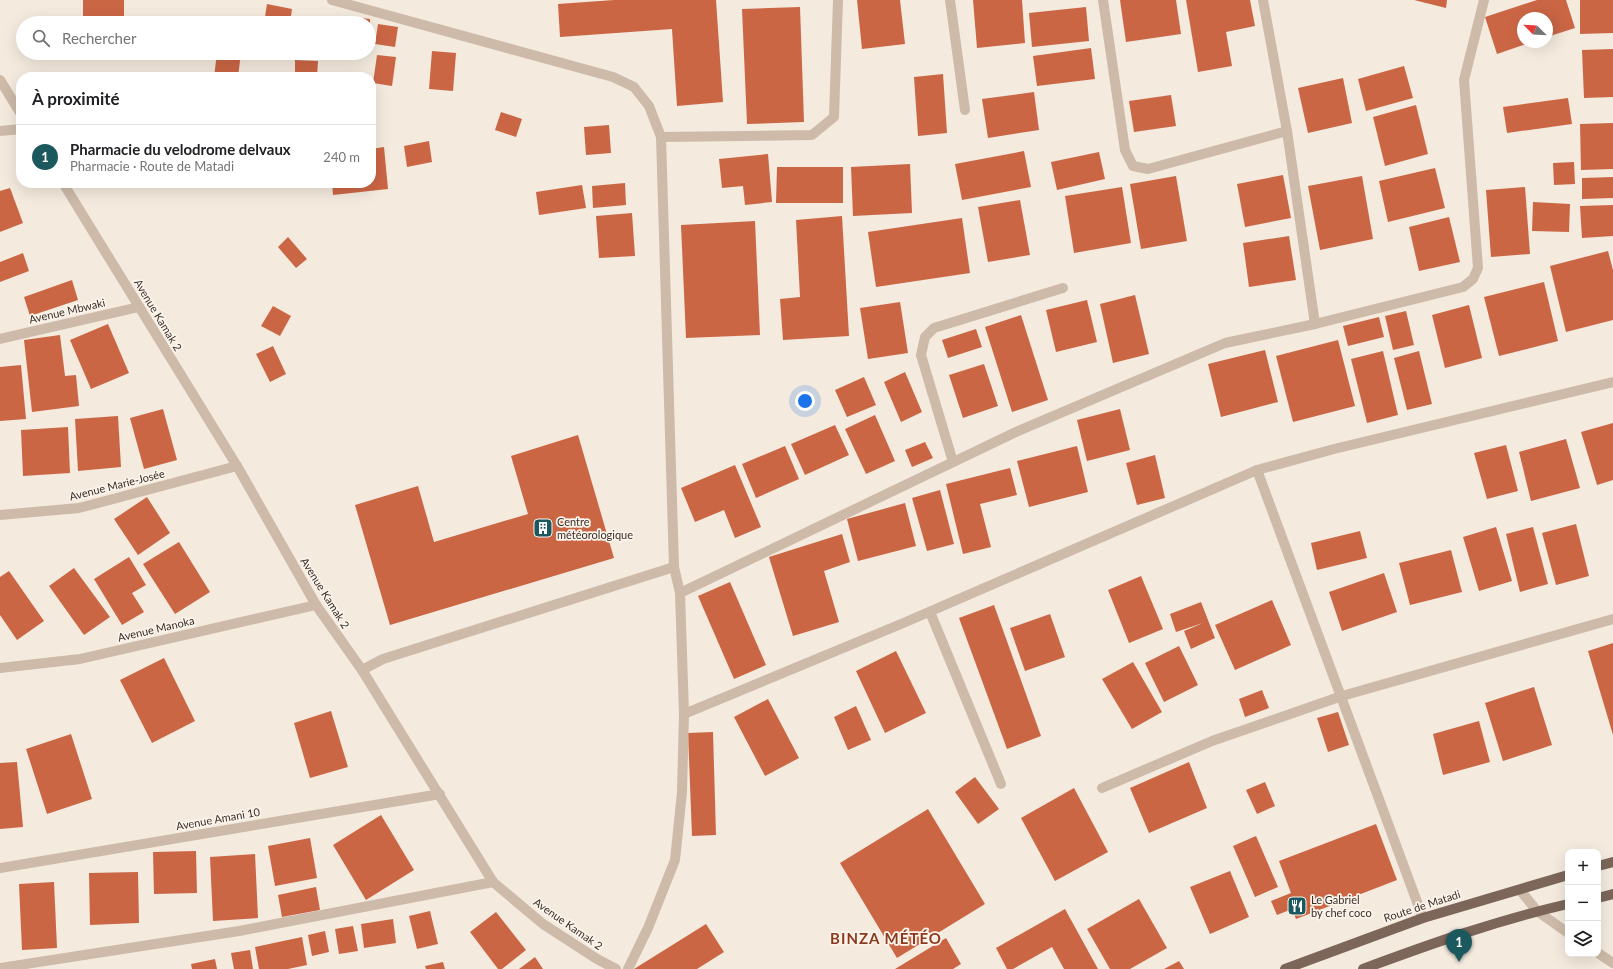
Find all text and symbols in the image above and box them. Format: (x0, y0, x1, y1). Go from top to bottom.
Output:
north arrow (1517, 12, 1553, 48)
search box (16, 16, 376, 60)
icon: search (30, 27, 52, 49)
text: Rechercher (62, 29, 136, 47)
text: À proximité (32, 88, 120, 109)
text: Pharmacie du velodrome delvaux (70, 140, 291, 158)
text: 1 (41, 149, 49, 165)
text: 240 m (323, 149, 360, 165)
text: Pharmacie · Route de Matadi (70, 158, 234, 174)
street label: Avenue Kamak 2 (132, 277, 185, 353)
street label: Avenue Mbwaki (28, 295, 107, 326)
your location (795, 391, 815, 411)
street label: Avenue Marie-Josée (68, 466, 166, 503)
place label: Centre météorologique (557, 515, 633, 541)
building icon: Centre météorologique (532, 517, 554, 539)
street label: Avenue Kamak 2 (298, 555, 352, 631)
street label: Avenue Manoka (116, 613, 195, 644)
street label: Avenue Amani 10 (175, 805, 262, 832)
map controls (1565, 849, 1601, 957)
button: + (1565, 849, 1601, 885)
button: − (1565, 885, 1601, 921)
street label: Route de Matadi (1382, 887, 1462, 924)
place label: Le Gabriel by chef coco (1311, 893, 1372, 919)
street label: Avenue Kamak 2 (531, 895, 605, 952)
restaurant icon: Le Gabriel by chef coco (1286, 895, 1308, 917)
button: layers (1565, 921, 1601, 957)
district label: BINZA MÉTÉO (830, 929, 942, 947)
pin: 1 (1446, 929, 1472, 962)

